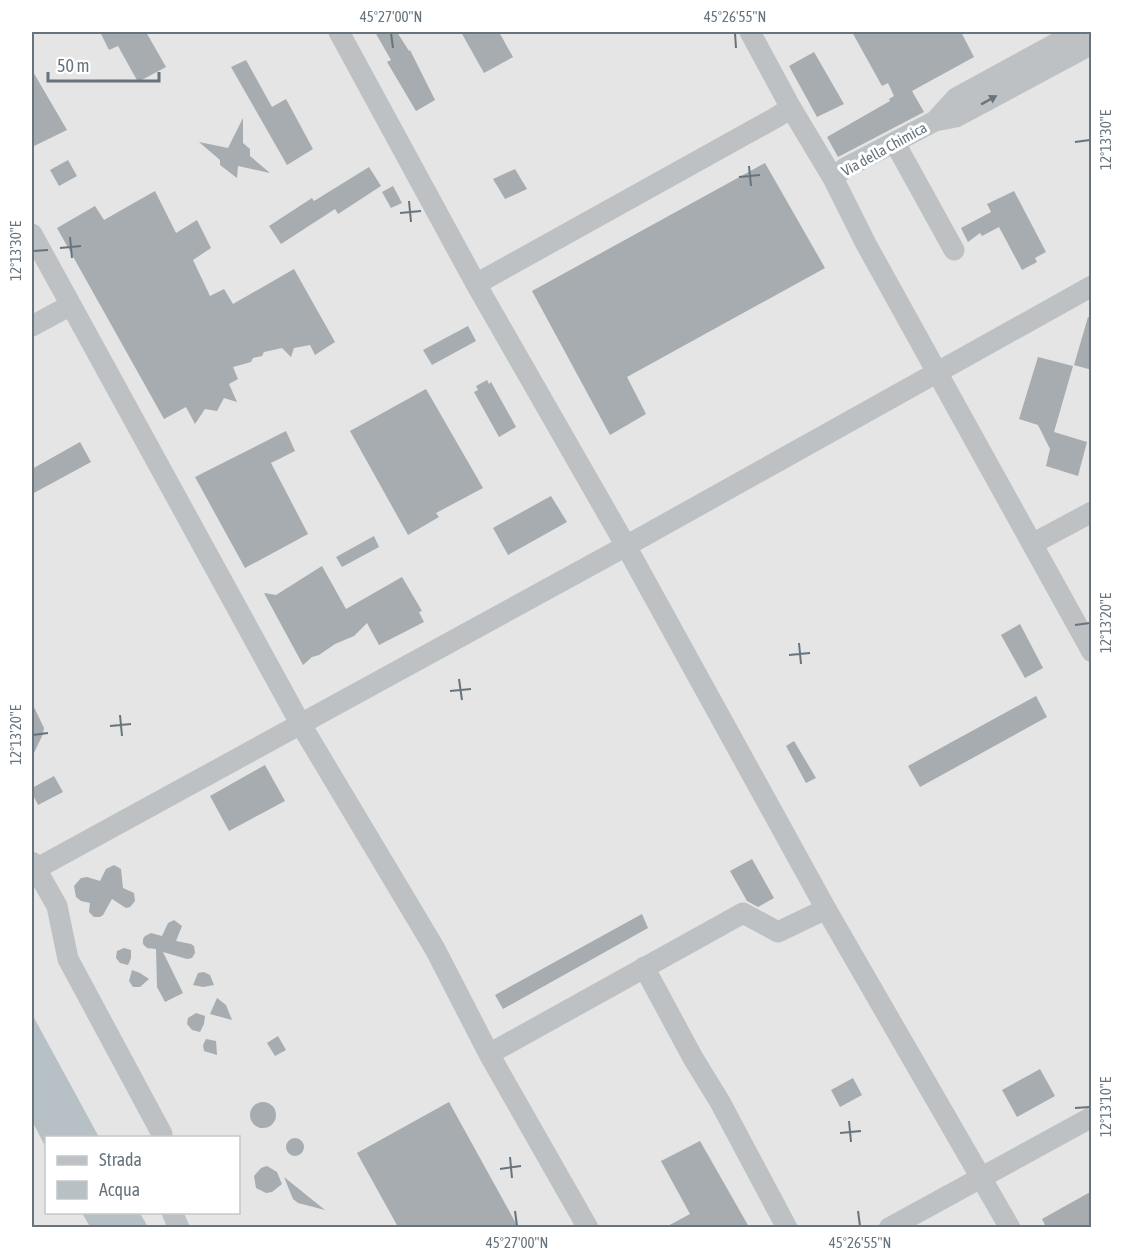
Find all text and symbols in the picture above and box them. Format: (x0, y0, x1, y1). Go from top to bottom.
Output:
text: 45°27'00"N (360, 8, 422, 25)
text: 45°26'55"N (704, 8, 766, 25)
scale bar (48, 45, 159, 83)
text: 50 m (57, 55, 89, 76)
one-way arrow (981, 94, 997, 105)
text: 12°13'30"E (1097, 109, 1114, 170)
street label: Via della Chimica (838, 119, 930, 179)
text: 12°13'30"E (7, 220, 24, 281)
text: 12°13'20"E (1097, 592, 1114, 653)
text: 12°13'20"E (7, 704, 24, 765)
text: 12°13'10"E (1097, 1076, 1114, 1137)
legend (45, 1136, 240, 1214)
text: Strada (99, 1149, 142, 1170)
text: Acqua (99, 1179, 140, 1200)
text: 45°27'00"N (486, 1234, 548, 1251)
text: 45°26'55"N (829, 1234, 891, 1251)

